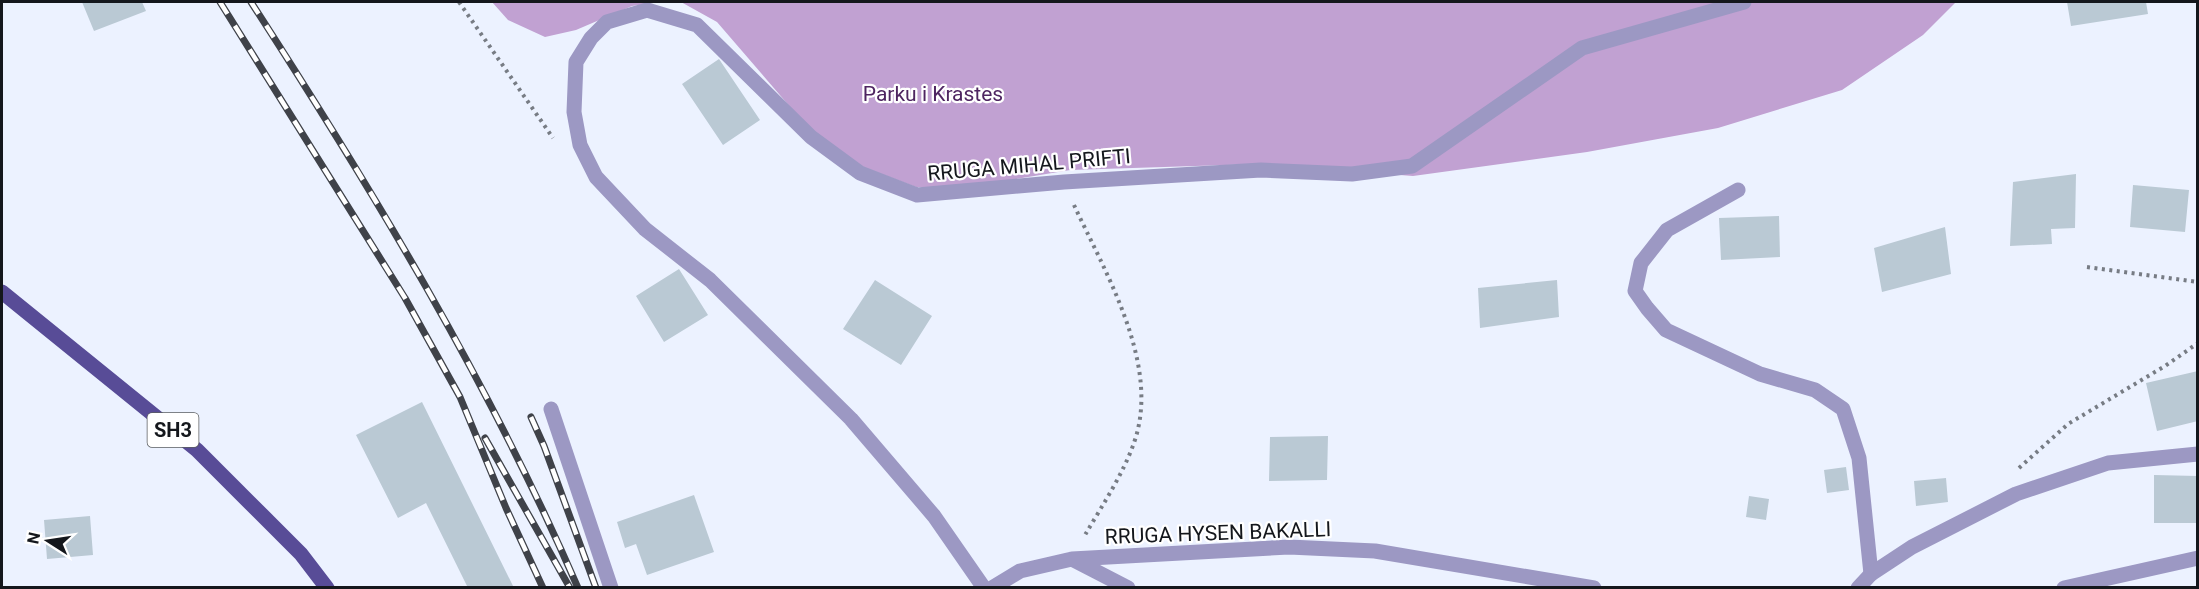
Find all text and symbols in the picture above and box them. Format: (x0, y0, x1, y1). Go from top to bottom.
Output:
park label: Parku i Krastes (863, 82, 1003, 106)
street label: RRUGA MIHAL PRIFTI (926, 144, 1132, 186)
road number: SH3 (148, 413, 198, 447)
north arrow (18, 511, 78, 571)
street label: RRUGA HYSEN BAKALLI (1104, 517, 1332, 549)
text: N (23, 530, 44, 545)

